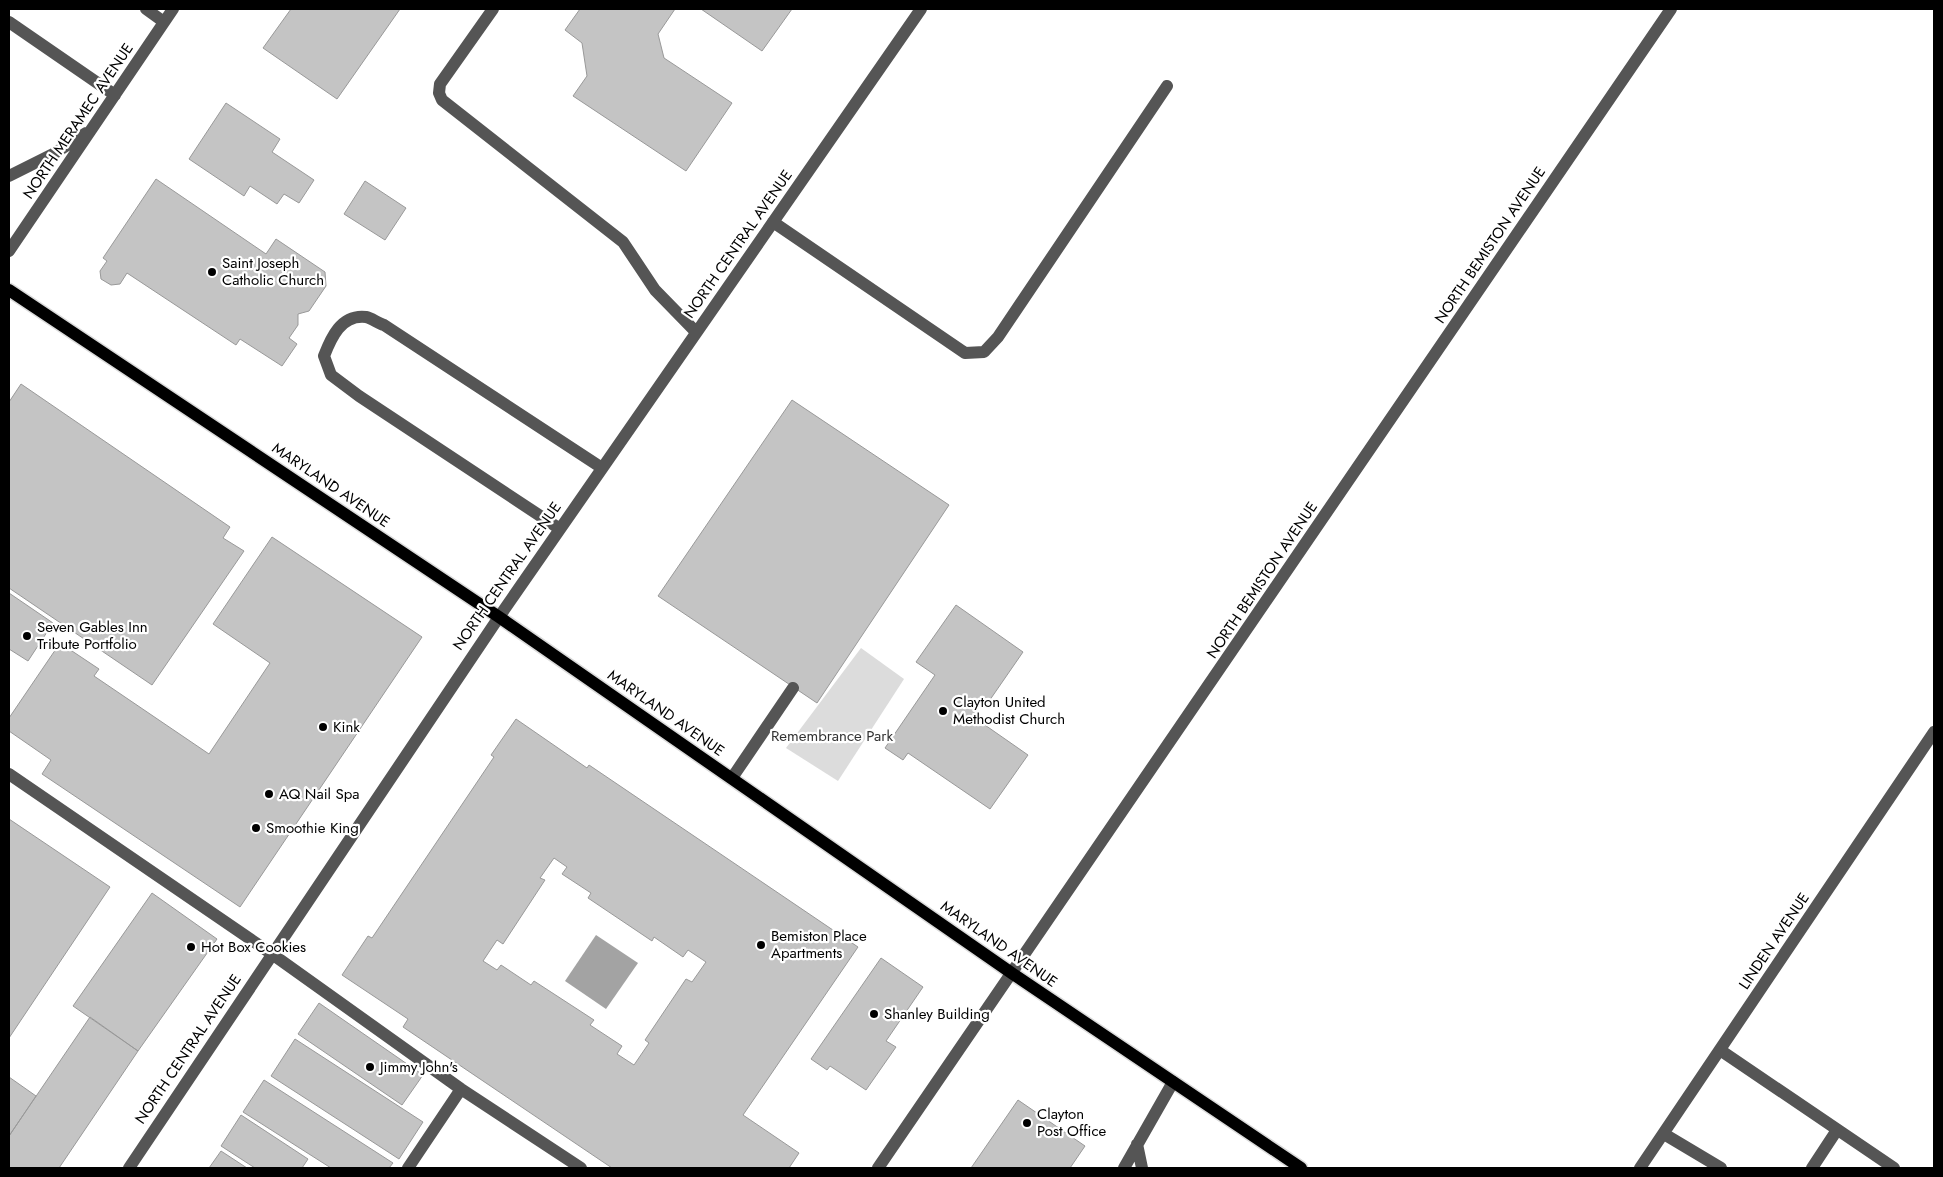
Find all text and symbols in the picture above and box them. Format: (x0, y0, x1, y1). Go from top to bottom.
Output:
street label: NORTH MERAMEC AVENUE (17, 39, 139, 203)
street label: NORTH BEMISTON AVENUE (1429, 162, 1551, 328)
street label: NORTH CENTRAL AVENUE (678, 165, 798, 323)
place label: Saint Joseph Catholic Church (222, 252, 324, 291)
marker: Saint Joseph Catholic Church (206, 266, 218, 278)
street label: MARYLAND AVENUE (268, 437, 394, 533)
street label: NORTH CENTRAL AVENUE (447, 497, 567, 655)
street label: NORTH BEMISTON AVENUE (1201, 497, 1323, 663)
place label: Seven Gables Inn Tribute Portfolio (37, 616, 148, 655)
marker: Seven Gables Inn Tribute Portfolio (21, 630, 33, 642)
street label: MARYLAND AVENUE (603, 664, 729, 762)
place label: Clayton United Methodist Church (953, 691, 1065, 730)
marker: Clayton United Methodist Church (937, 705, 949, 717)
place label: Kink (333, 716, 360, 738)
marker: Kink (317, 721, 329, 733)
park label: Remembrance Park (771, 725, 893, 747)
place label: AQ Nail Spa (279, 783, 359, 805)
marker: AQ Nail Spa (263, 788, 275, 800)
place label: Smoothie King (266, 817, 359, 839)
marker: Smoothie King (250, 822, 262, 834)
street label: LINDEN AVENUE (1733, 888, 1815, 994)
street label: MARYLAND AVENUE (936, 895, 1062, 993)
place label: Bemiston Place Apartments (771, 925, 867, 964)
place label: Hot Box Cookies (201, 936, 306, 958)
marker: Bemiston Place Apartments (755, 939, 767, 951)
marker: Hot Box Cookies (185, 941, 197, 953)
street label: NORTH CENTRAL AVENUE (130, 970, 246, 1128)
place label: Shanley Building (884, 1003, 990, 1025)
marker: Shanley Building (868, 1008, 880, 1020)
place label: Jimmy John's (378, 1056, 458, 1078)
marker: Jimmy John's (364, 1061, 376, 1073)
place label: Clayton Post Office (1037, 1103, 1107, 1142)
marker: Clayton Post Office (1021, 1117, 1033, 1129)

